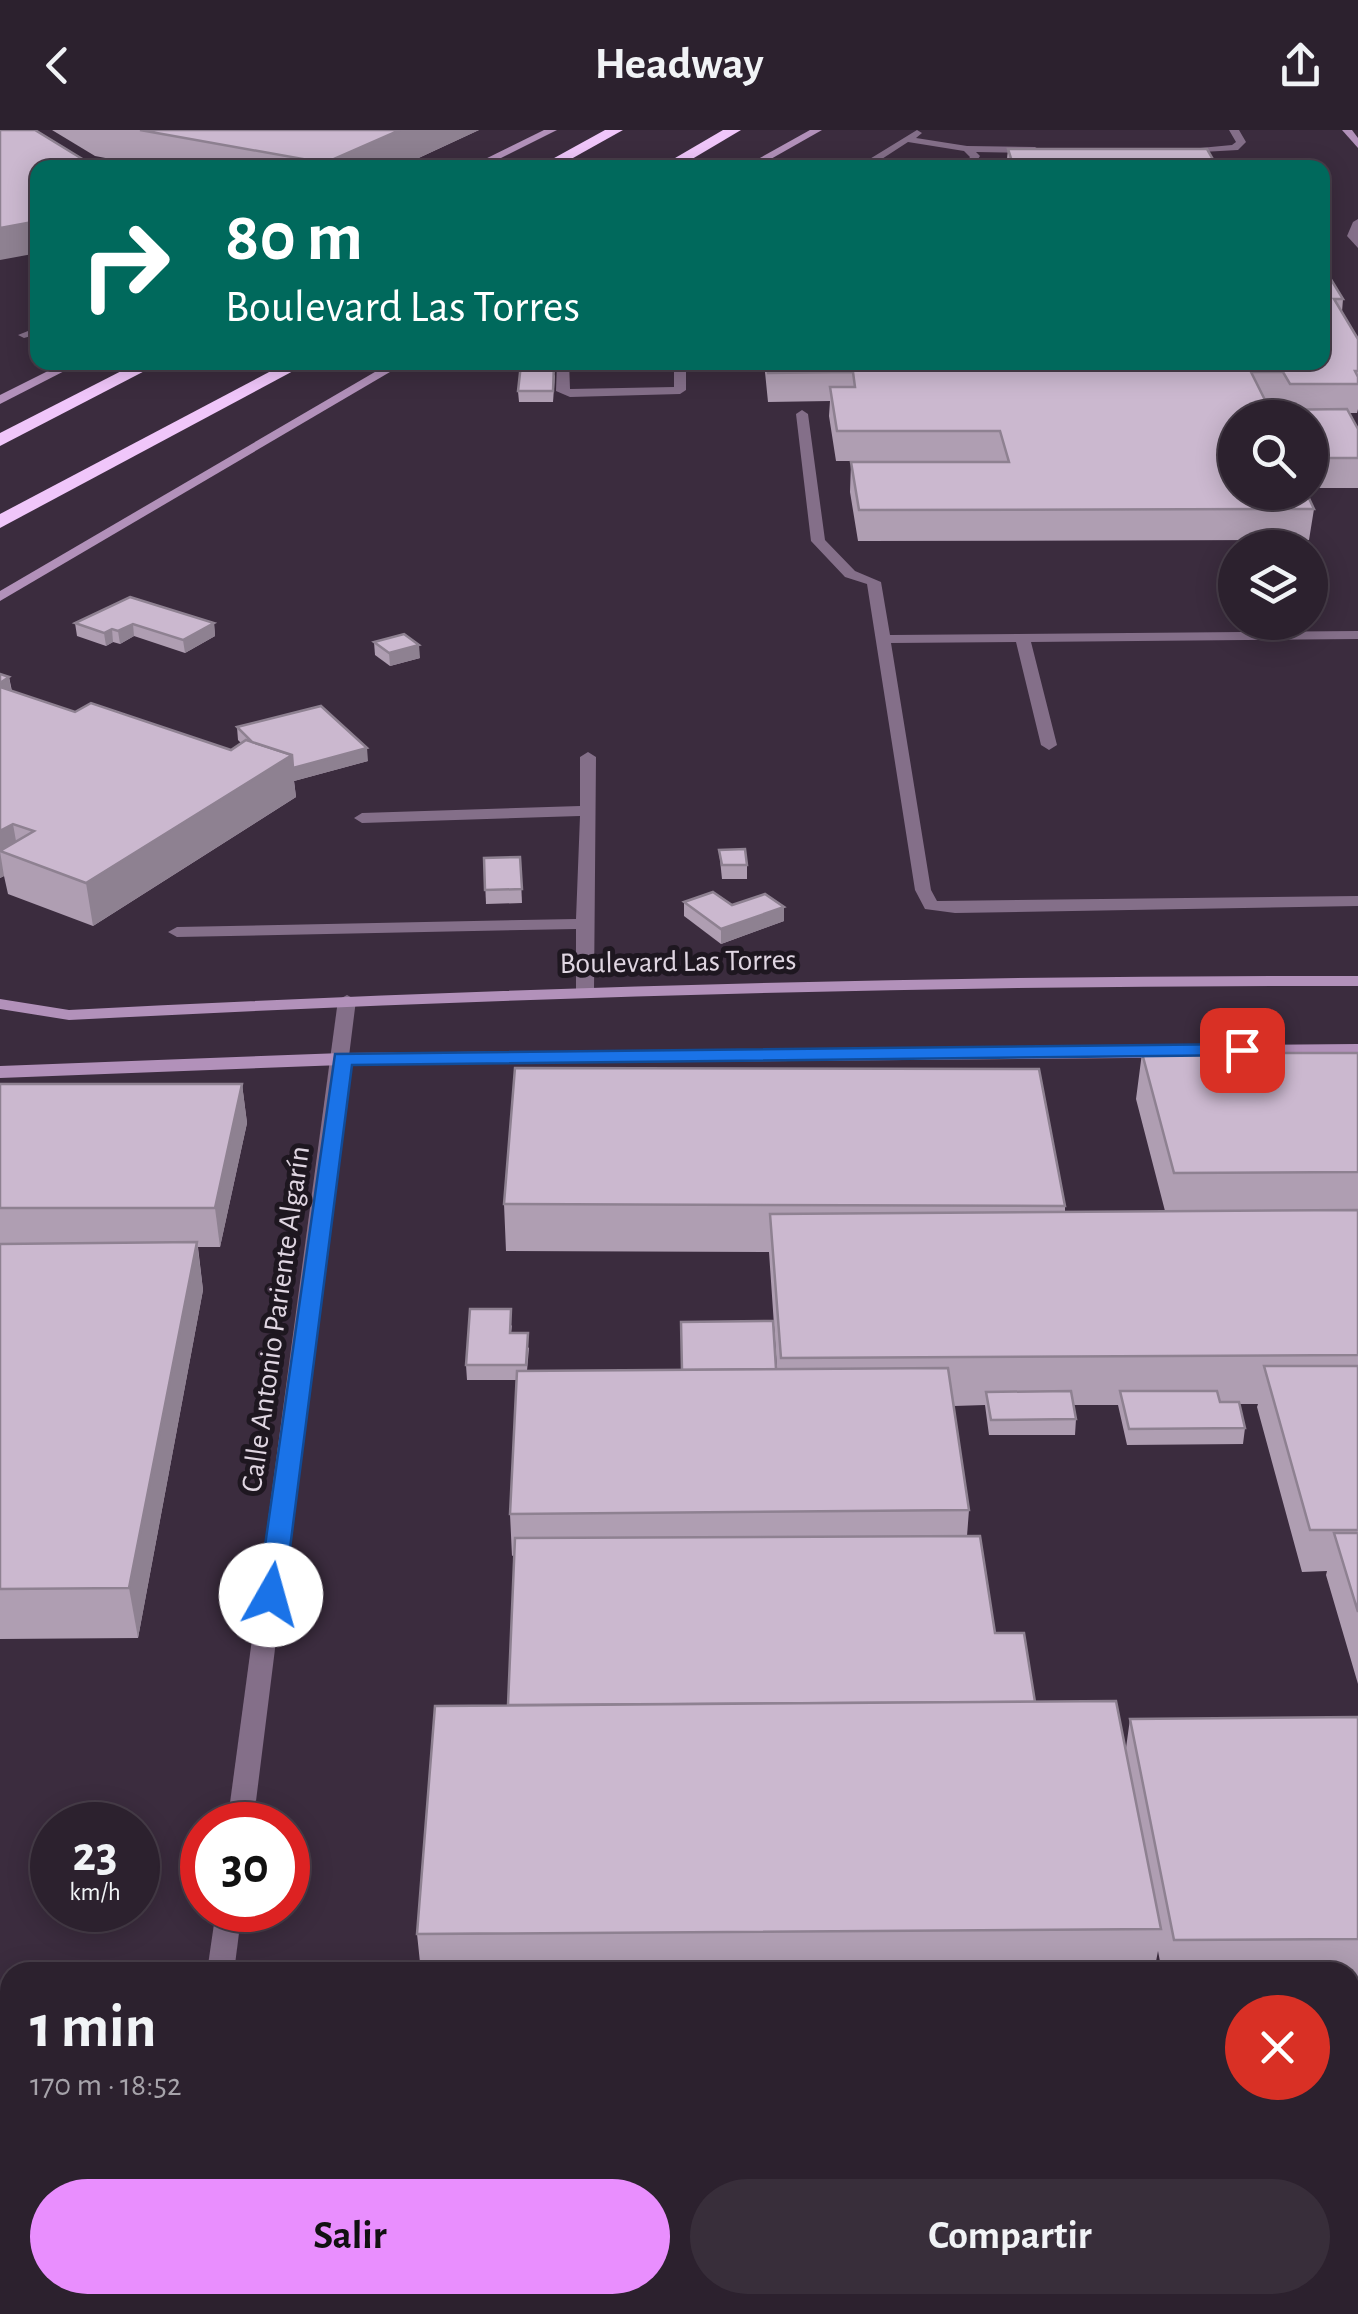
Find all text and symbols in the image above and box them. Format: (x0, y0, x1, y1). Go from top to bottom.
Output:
icon: back (30, 38, 85, 93)
icon: share (1273, 38, 1328, 93)
text: Headway (594, 42, 764, 87)
icon: right (60, 200, 190, 330)
text: 80 m (225, 203, 363, 273)
text: Boulevard Las Torres (225, 285, 580, 330)
map controls (1218, 400, 1328, 640)
button: search (1218, 400, 1328, 510)
button: layers (1218, 530, 1328, 640)
street label: Boulevard Las Torres (559, 945, 797, 979)
pin (1200, 1008, 1285, 1093)
icon: arrive (1215, 1023, 1270, 1078)
street label: Calle Antonio Pariente Algarín (237, 1144, 315, 1494)
position arrow (219, 1543, 323, 1647)
speed limit sign: 30 (180, 1802, 310, 1932)
text: 23 (72, 1830, 118, 1880)
text: km/h (69, 1880, 121, 1905)
button: close (1225, 1995, 1330, 2100)
text: 1 min (30, 1998, 156, 2058)
text: 170 m · 18:52 (30, 2069, 181, 2101)
button: Salir (30, 2179, 670, 2294)
button: Compartir (690, 2179, 1330, 2294)

